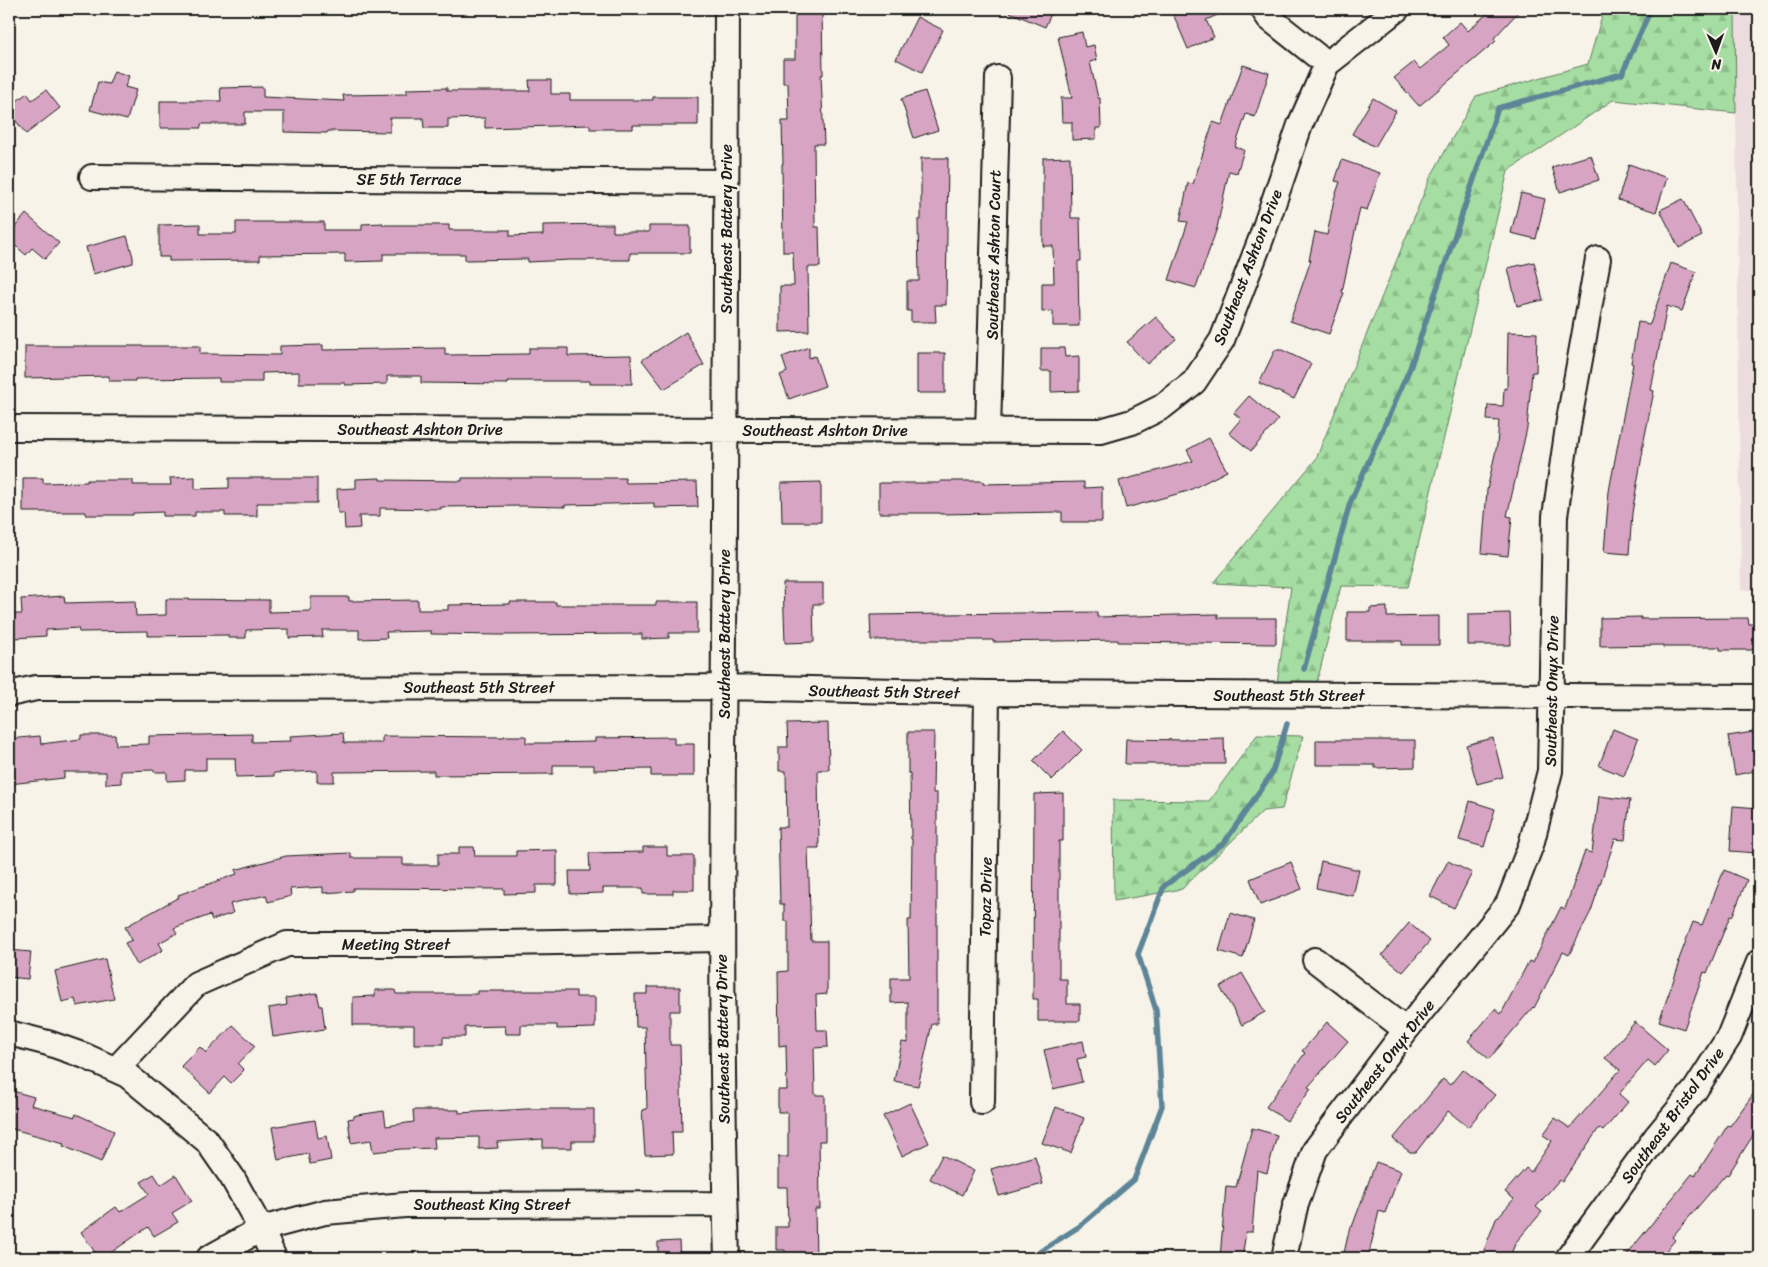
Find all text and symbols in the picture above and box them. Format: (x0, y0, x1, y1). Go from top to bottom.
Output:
north arrow (1690, 28, 1740, 78)
text: N (1711, 52, 1723, 77)
street label: Southeast Battery Drive (712, 144, 741, 314)
street label: SE 5th Terrace (357, 165, 462, 194)
street label: Southeast Ashton Court (978, 170, 1009, 340)
street label: Southeast Ashton Drive (1204, 185, 1291, 350)
street label: Southeast Ashton Drive (337, 415, 503, 444)
street label: Southeast Ashton Drive (742, 416, 908, 445)
street label: Southeast Battery Drive (710, 549, 739, 719)
street label: Southeast Onyx Drive (1536, 615, 1567, 767)
street label: Southeast 5th Street (403, 673, 555, 702)
street label: Southeast 5th Street (808, 676, 960, 707)
street label: Southeast 5th Street (1213, 681, 1365, 710)
street label: Topaz Drive (970, 857, 1001, 937)
street label: Meeting Street (342, 930, 451, 959)
street label: Southeast Battery Drive (707, 954, 738, 1124)
street label: Southeast Onyx Drive (1326, 993, 1442, 1130)
street label: Southeast Bristol Drive (1613, 1041, 1732, 1190)
street label: Southeast King Street (413, 1190, 571, 1219)

